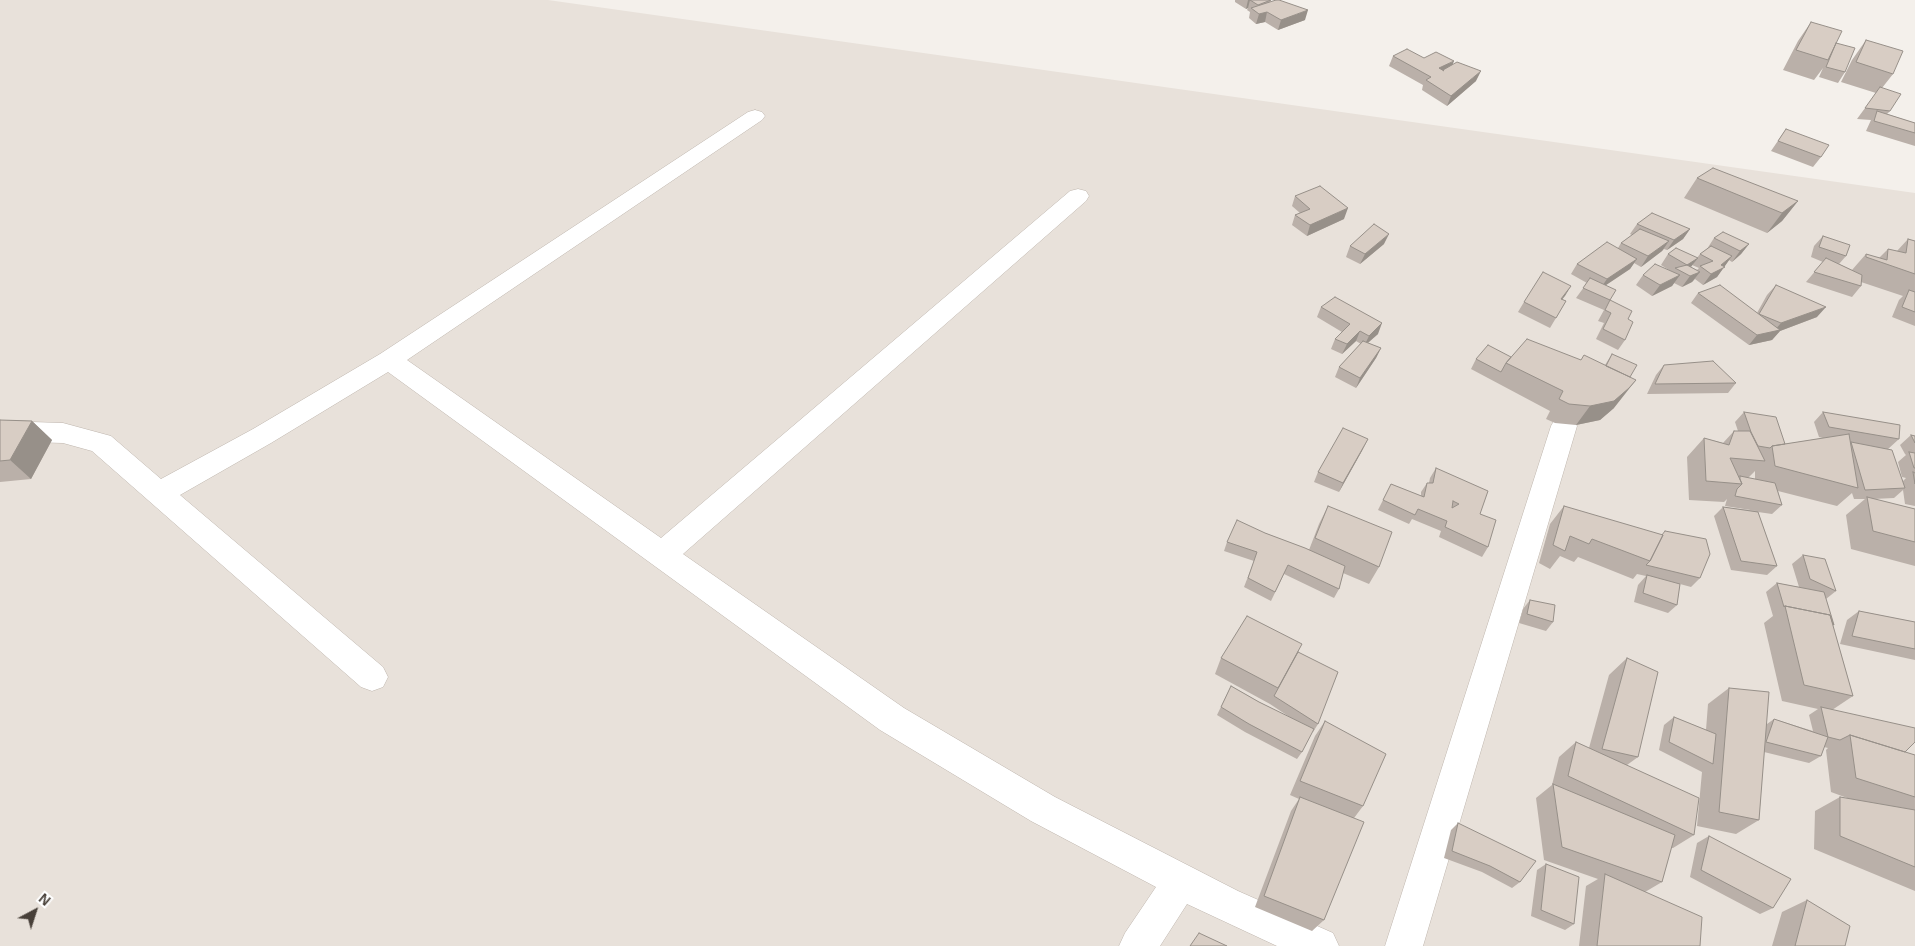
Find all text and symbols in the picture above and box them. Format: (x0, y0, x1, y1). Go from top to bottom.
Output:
north arrow (10, 886, 60, 936)
text: N (36, 890, 54, 909)

